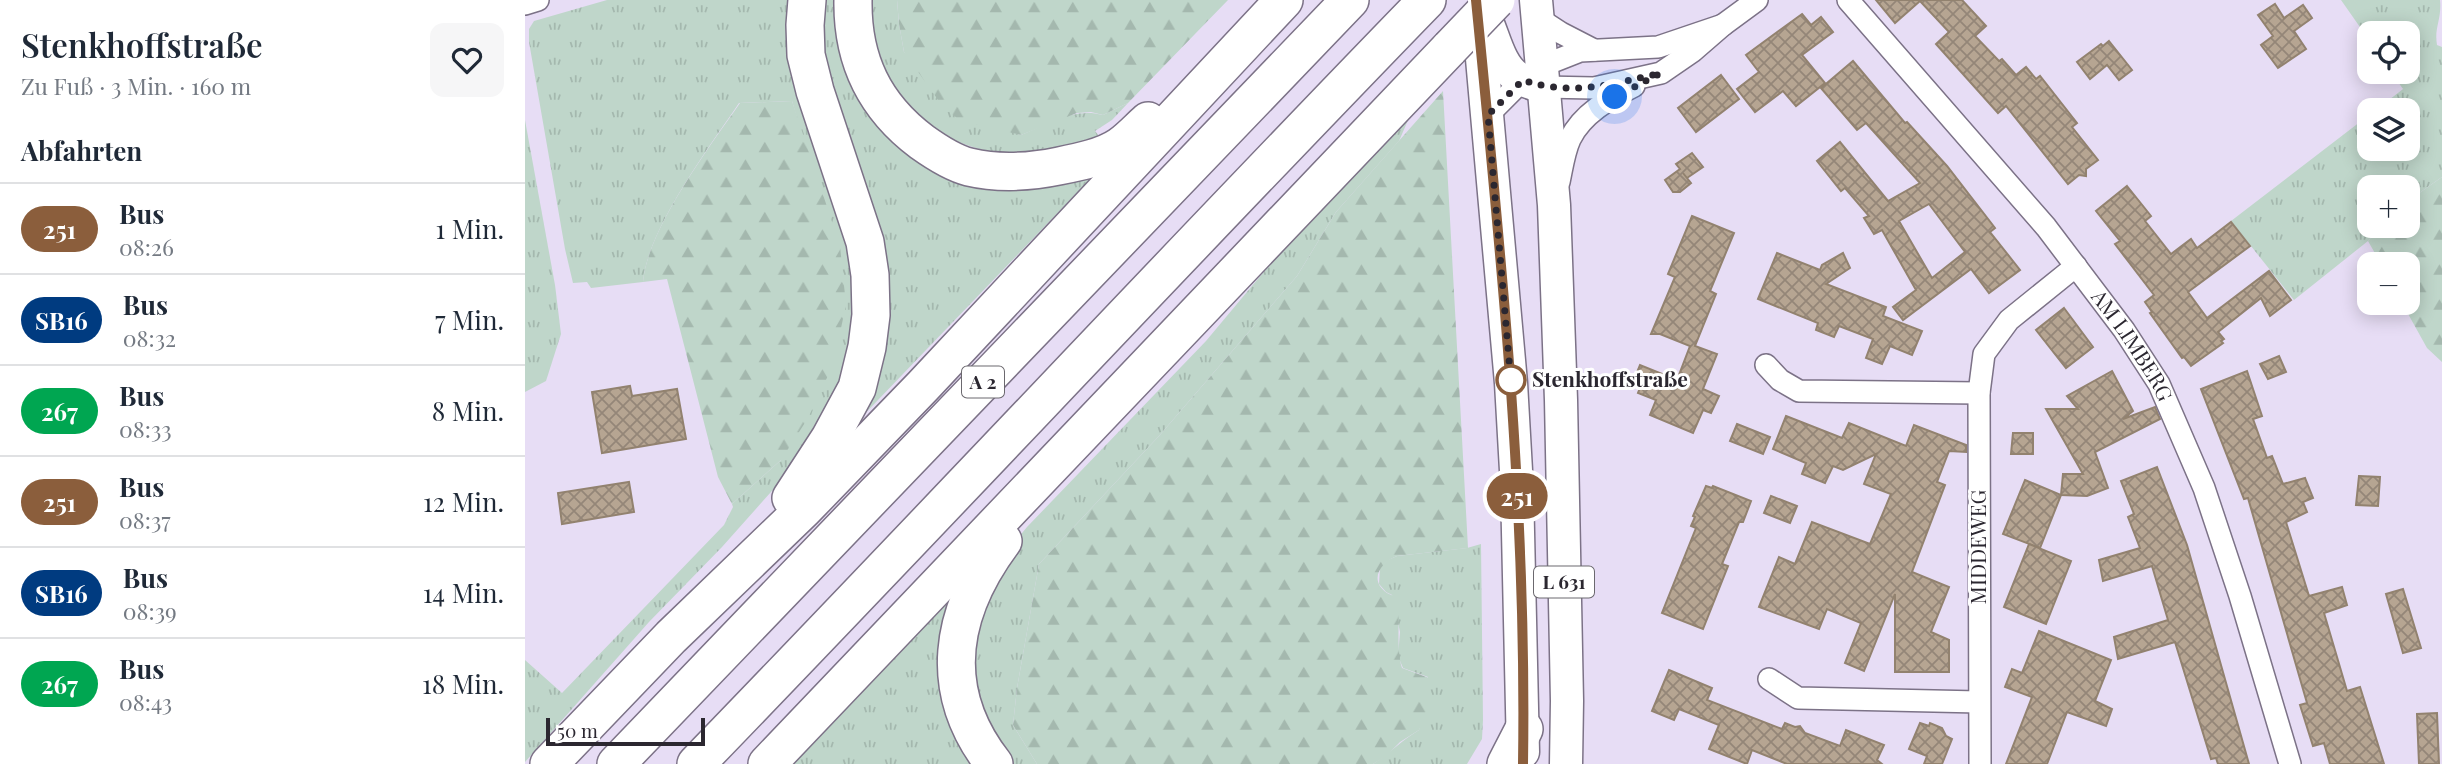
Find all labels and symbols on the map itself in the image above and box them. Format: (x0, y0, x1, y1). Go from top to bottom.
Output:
your location (1597, 79, 1632, 114)
street label: AM LIMBERG (2086, 282, 2181, 405)
place label: Stenkhoffstraße (1532, 364, 1688, 392)
marker: Stenkhoffstraße (1496, 365, 1526, 395)
road number: A 2 (962, 366, 1004, 398)
line badge: 251 (1477, 473, 1557, 519)
street label: MIDDEWEG (1963, 489, 1991, 604)
road number: L 631 (1534, 566, 1594, 597)
scale bar (546, 715, 705, 747)

